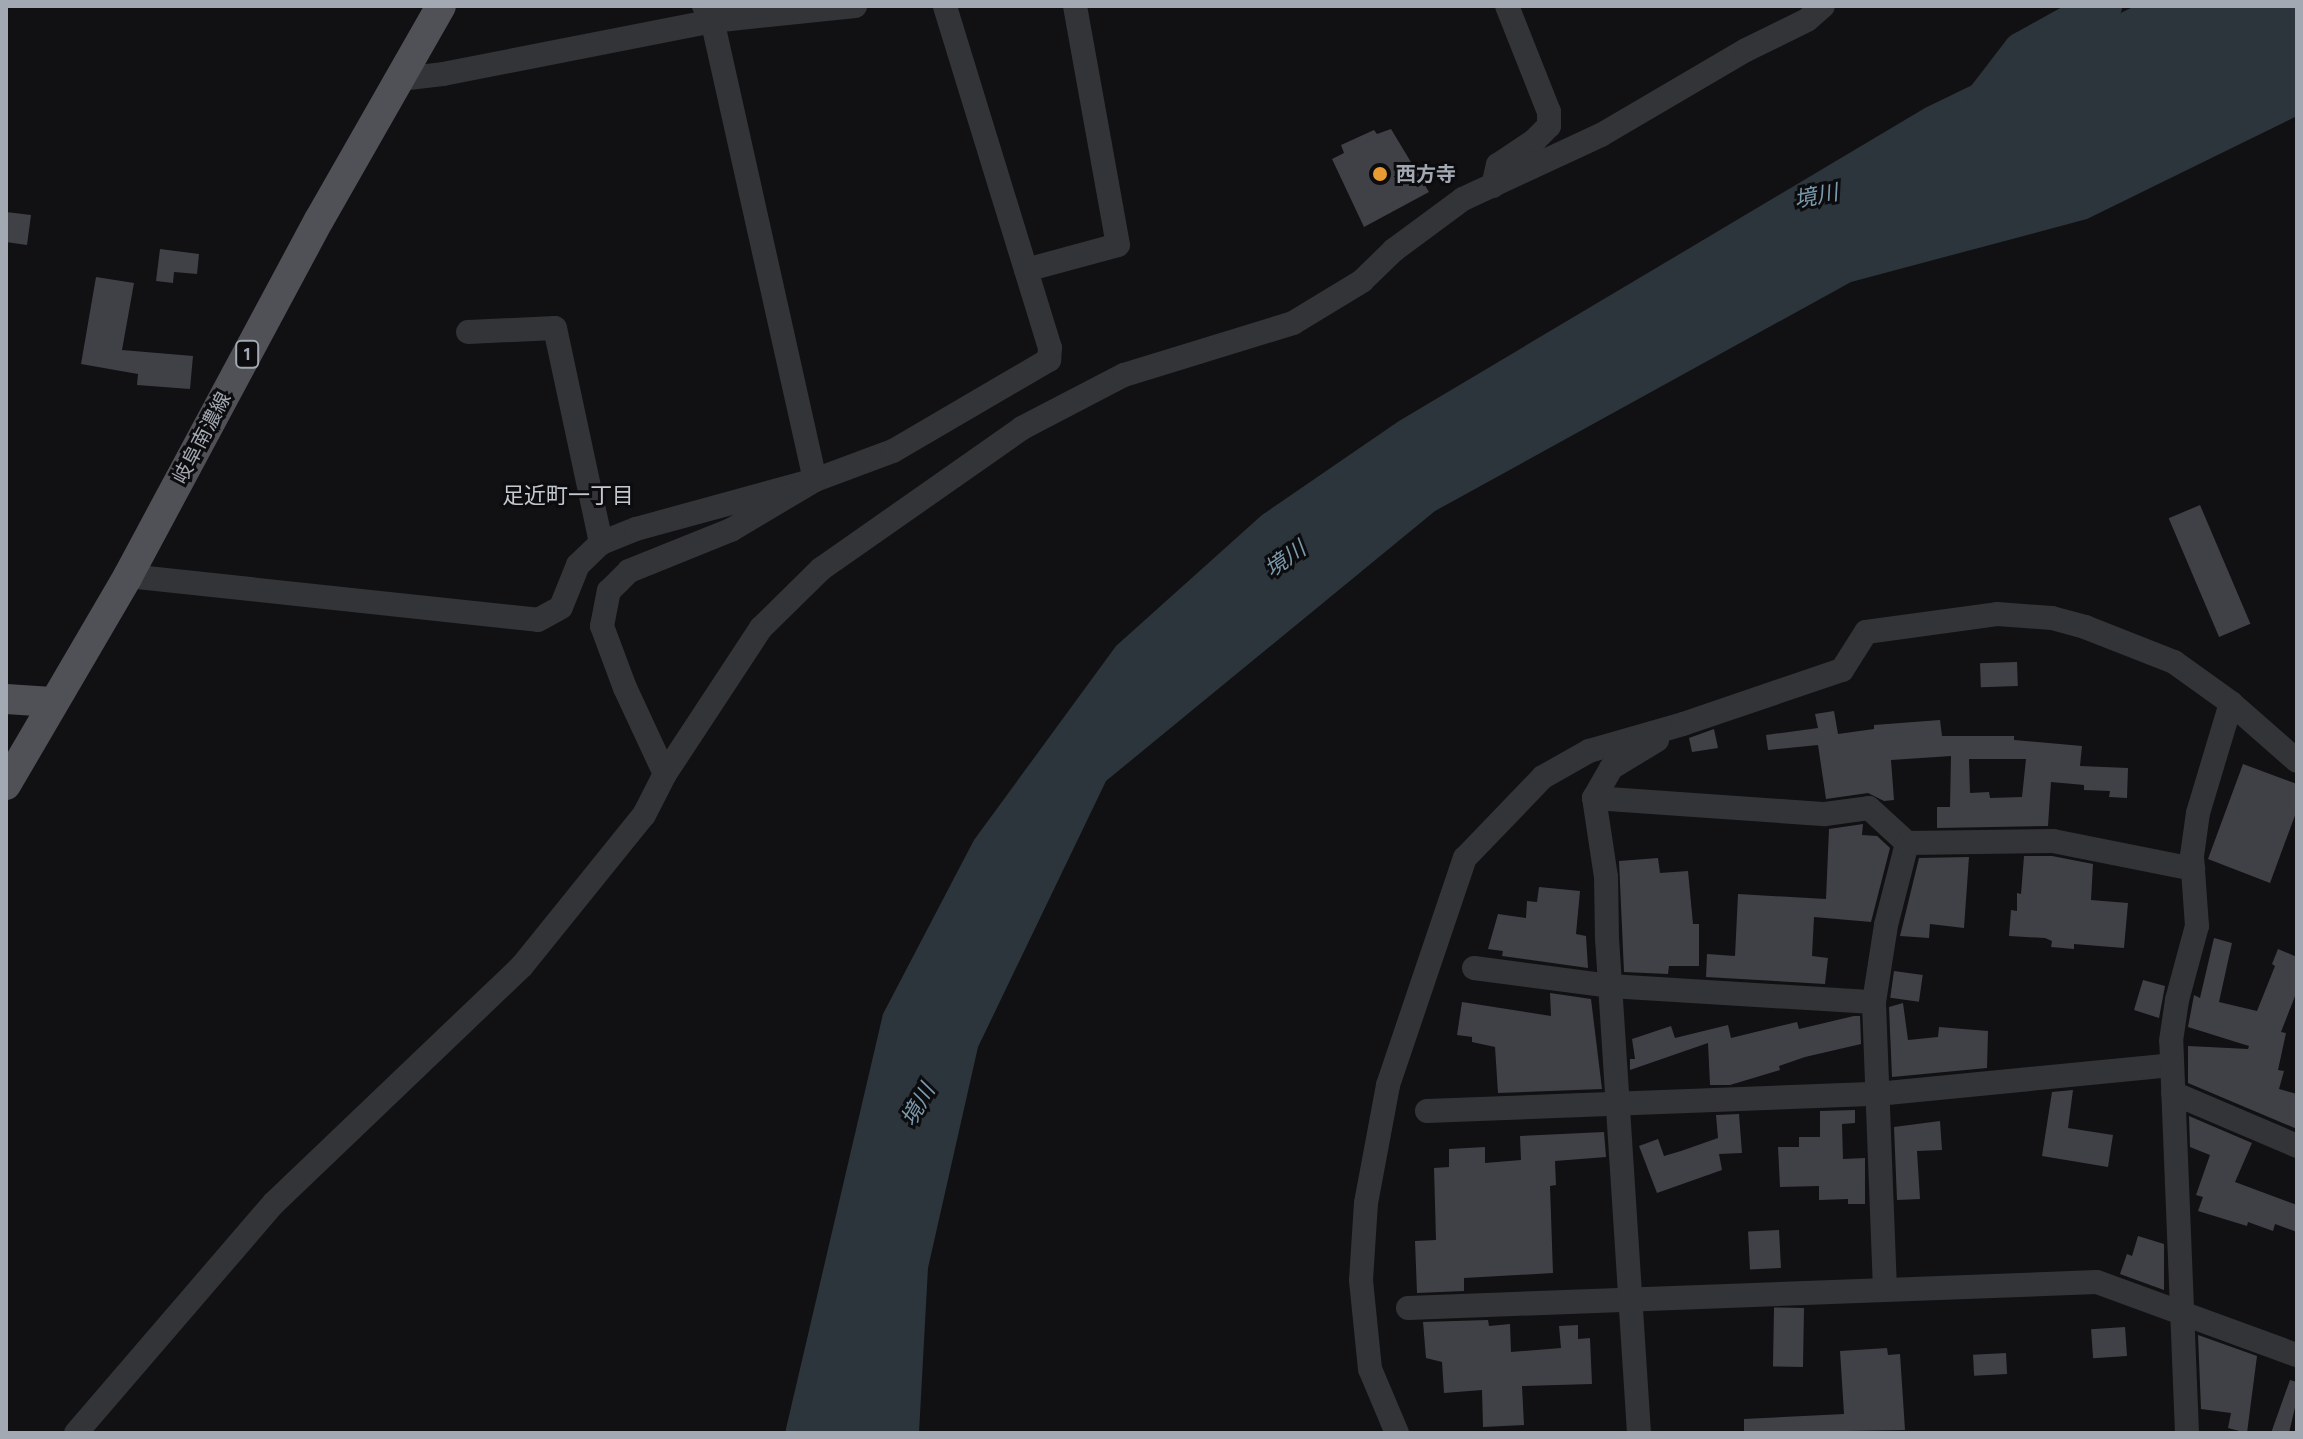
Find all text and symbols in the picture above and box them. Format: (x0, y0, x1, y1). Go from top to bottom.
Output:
place label: 西方寺 (1396, 162, 1456, 186)
marker: 西方寺 (1371, 165, 1389, 183)
water label: 境川 (1792, 179, 1840, 213)
road number: 1 (235, 340, 259, 368)
street label: 岐阜南濃線 (168, 388, 236, 488)
district label: 足近町一丁目 (502, 483, 634, 509)
water label: 境川 (1259, 536, 1311, 582)
water label: 境川 (896, 1079, 940, 1131)

